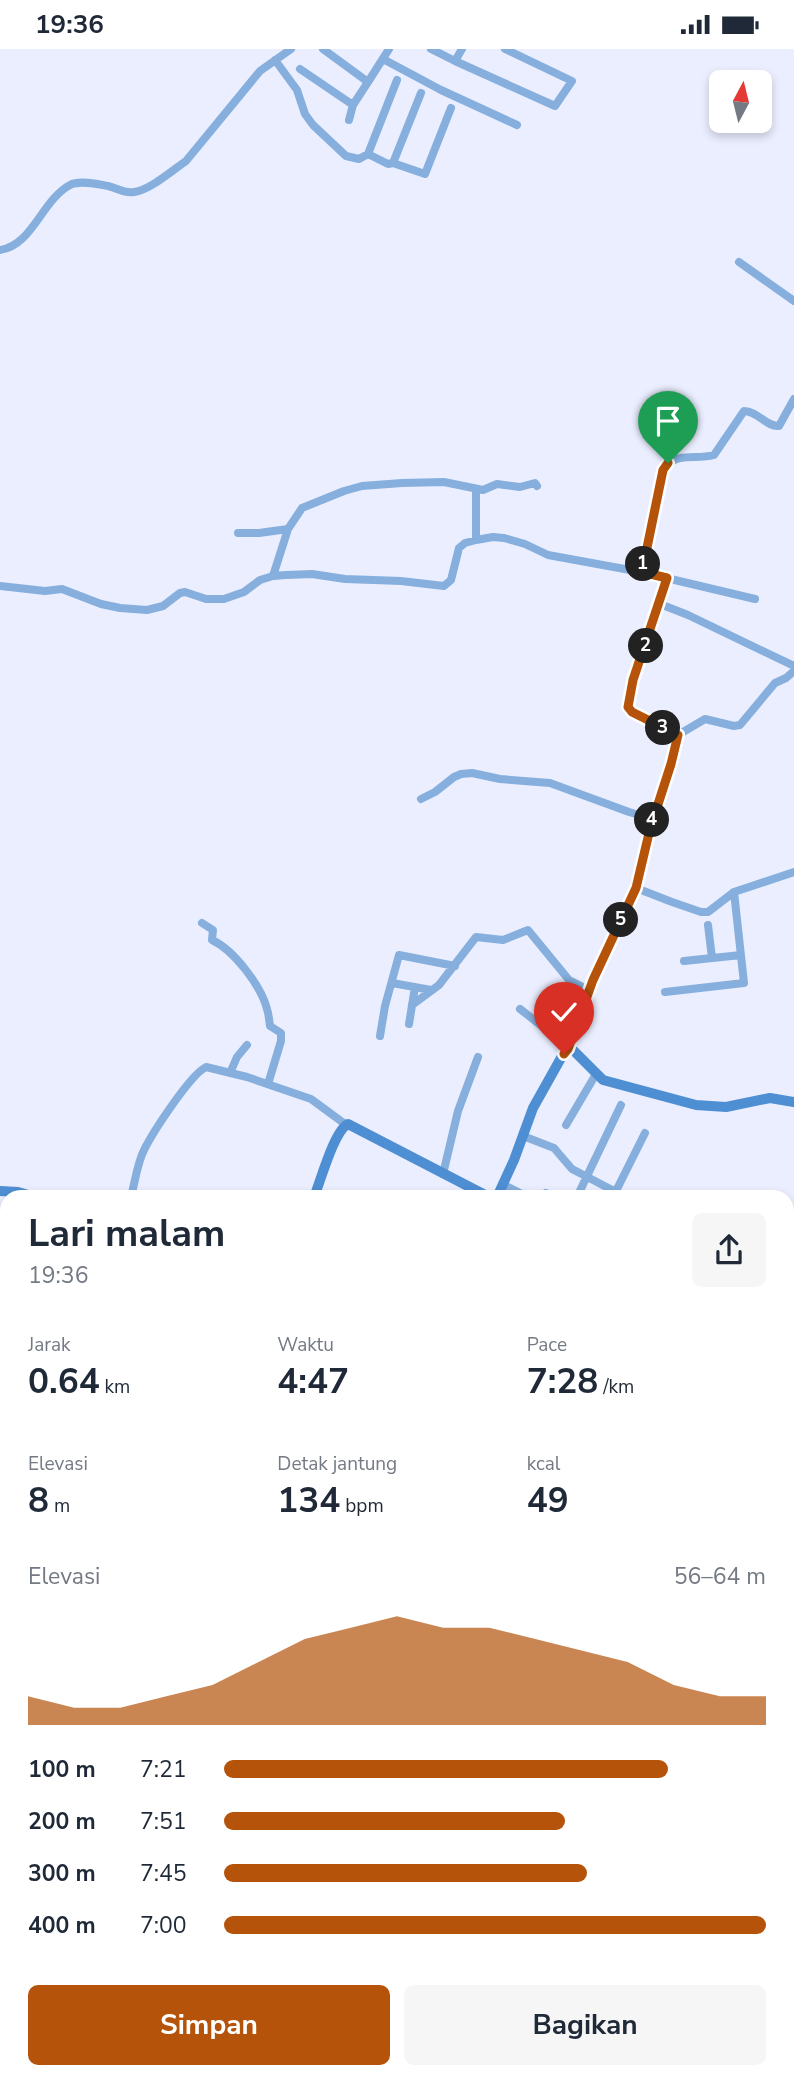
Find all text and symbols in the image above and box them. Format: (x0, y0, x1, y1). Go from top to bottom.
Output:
text: 19:36 (35, 7, 104, 42)
north arrow (709, 70, 772, 133)
map controls (709, 70, 772, 133)
pin (638, 391, 698, 463)
icon: arrive (649, 402, 687, 440)
pin: 1 (626, 547, 660, 581)
text: 1 (637, 550, 648, 576)
pin: 2 (628, 629, 664, 663)
text: 2 (640, 632, 651, 658)
pin: 3 (646, 711, 680, 745)
text: 3 (657, 714, 668, 740)
pin: 4 (634, 803, 670, 837)
text: 4 (646, 806, 657, 832)
pin: 5 (604, 903, 638, 937)
text: 5 (615, 906, 626, 932)
pin (534, 982, 594, 1054)
icon: check (545, 993, 583, 1031)
text: Lari malam (28, 1208, 225, 1259)
button: share (692, 1213, 766, 1287)
text: 19:36 (28, 1260, 88, 1291)
text: Jarak (28, 1332, 71, 1358)
text: Waktu (277, 1332, 334, 1358)
text: Pace (527, 1332, 567, 1358)
text: 0.64 (28, 1358, 100, 1405)
text: 4:47 (277, 1358, 349, 1405)
text: 7:28 (527, 1358, 598, 1405)
text: km (100, 1374, 130, 1400)
text: /km (598, 1374, 634, 1400)
text: Elevasi (28, 1451, 88, 1477)
text: Detak jantung (277, 1451, 397, 1477)
text: kcal (527, 1451, 560, 1477)
text: 8 (28, 1477, 49, 1524)
text: 134 (277, 1477, 340, 1524)
text: 49 (527, 1477, 569, 1524)
text: m (49, 1493, 70, 1519)
text: bpm (340, 1493, 384, 1519)
text: Elevasi (28, 1561, 100, 1592)
text: 56–64 m (674, 1561, 766, 1592)
text: 100 m (28, 1754, 96, 1785)
text: 7:21 (140, 1754, 187, 1785)
text: 200 m (28, 1806, 96, 1837)
text: 7:51 (140, 1806, 187, 1837)
text: 300 m (28, 1858, 96, 1889)
text: 7:45 (140, 1858, 187, 1889)
text: 400 m (28, 1910, 96, 1941)
text: 7:00 (140, 1910, 187, 1941)
button: Simpan (28, 1985, 390, 2065)
button: Bagikan (404, 1985, 766, 2065)

